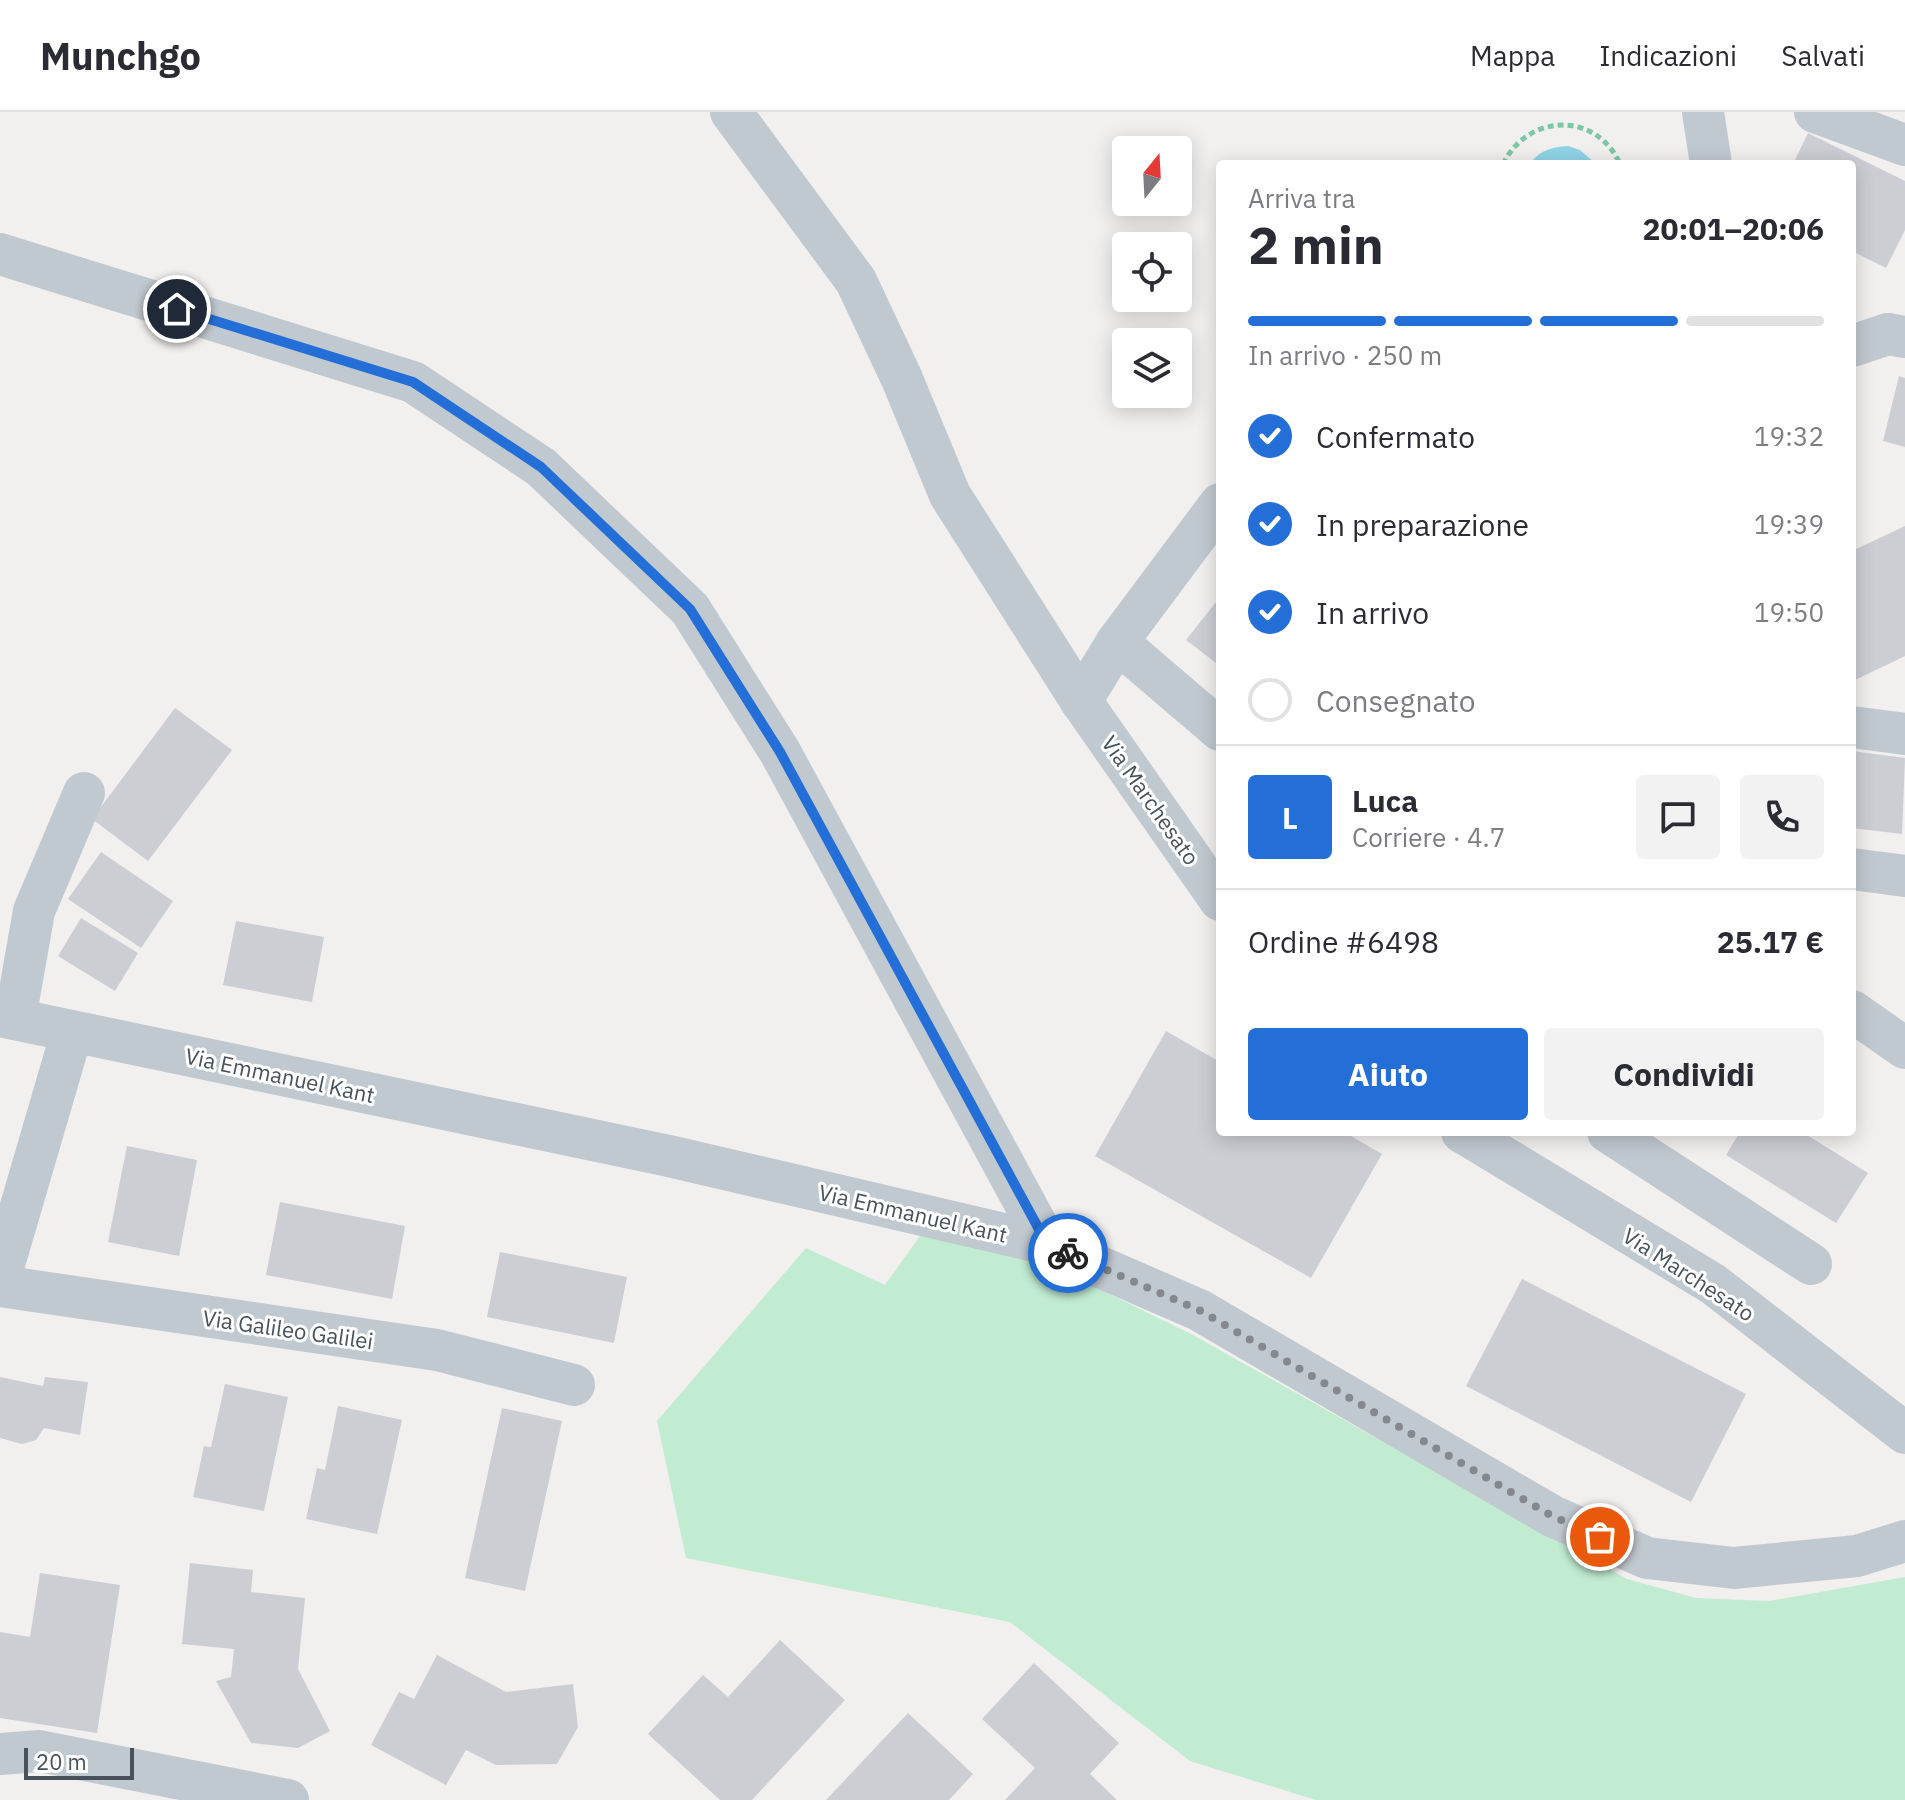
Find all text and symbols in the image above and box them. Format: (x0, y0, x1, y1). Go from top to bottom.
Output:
text: Munchgo (40, 31, 201, 80)
text: Mappa (1470, 37, 1555, 74)
text: Indicazioni (1599, 37, 1737, 74)
text: Salvati (1781, 37, 1865, 74)
north arrow (1112, 136, 1192, 216)
map controls (1112, 136, 1192, 408)
text: Arriva tra (1248, 181, 1355, 215)
text: 20:01–20:06 (1643, 209, 1824, 248)
text: 2 min (1248, 211, 1384, 278)
button: locate (1112, 232, 1192, 312)
pin (143, 275, 211, 343)
icon: home (155, 287, 199, 331)
button: layers (1112, 328, 1192, 408)
text: In arrivo · 250 m (1248, 338, 1442, 372)
icon: check (1248, 414, 1292, 458)
text: Confermato (1316, 417, 1475, 456)
text: 19:32 (1754, 419, 1824, 453)
icon: check (1248, 502, 1292, 546)
text: In preparazione (1316, 505, 1529, 544)
text: 19:39 (1754, 507, 1824, 541)
icon: check (1248, 590, 1292, 634)
text: In arrivo (1316, 593, 1429, 632)
text: 19:50 (1754, 595, 1824, 629)
text: Consegnato (1316, 681, 1476, 720)
street label: Via Marchesato (1096, 730, 1206, 870)
button: chat (1636, 775, 1720, 859)
button: phone (1740, 775, 1824, 859)
text: Luca (1352, 781, 1418, 820)
text: L (1282, 798, 1298, 837)
text: Corriere · 4.7 (1352, 820, 1505, 854)
text: Ordine #6498 (1248, 922, 1439, 961)
text: 25.17 € (1717, 922, 1824, 961)
button: Aiuto (1248, 1028, 1528, 1120)
button: Condividi (1544, 1028, 1824, 1120)
street label: Via Emmanuel Kant (183, 1041, 377, 1109)
street label: Via Emmanuel Kant (816, 1177, 1010, 1249)
courier (1028, 1213, 1108, 1293)
street label: Via Marchesato (1618, 1221, 1760, 1327)
icon: bike (1046, 1231, 1090, 1275)
street label: Via Galileo Galilei (201, 1303, 375, 1355)
pin (1566, 1503, 1634, 1571)
icon: bag (1578, 1515, 1622, 1559)
scale bar (24, 1744, 134, 1780)
text: 20 m (36, 1747, 87, 1776)

